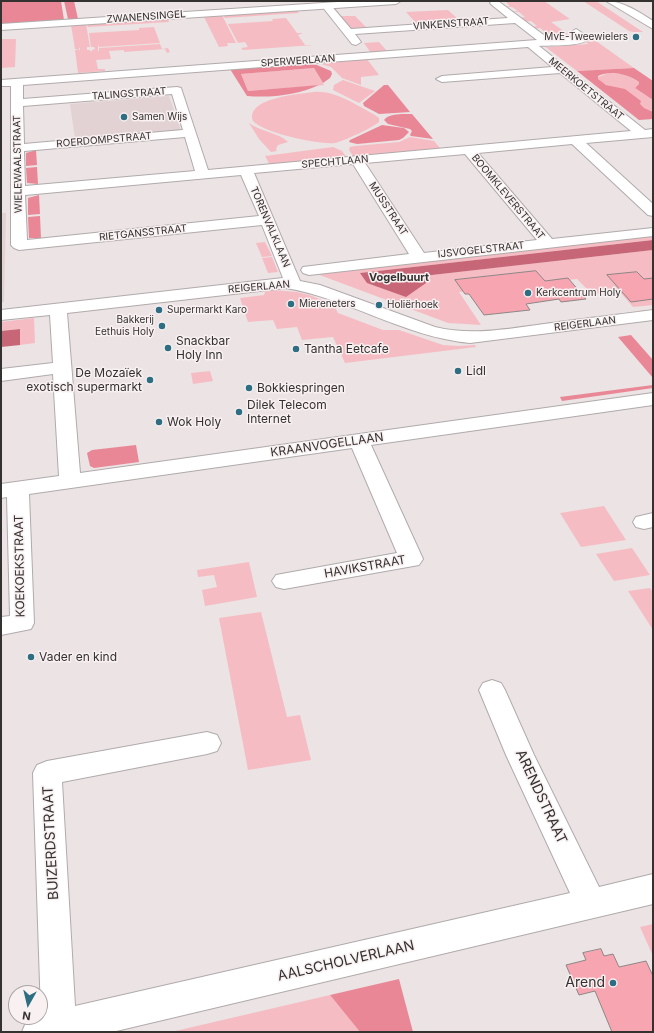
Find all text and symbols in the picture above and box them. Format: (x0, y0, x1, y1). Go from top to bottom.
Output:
street label: ZWANENSINGEL (106, 8, 186, 26)
street label: VINKENSTRAAT (413, 15, 489, 33)
place label: MvE-Tweewielers (544, 31, 628, 43)
marker: MvE-Tweewielers (631, 32, 641, 42)
street label: SPERWERLAAN (260, 52, 336, 70)
street label: MEERKOETSTRAAT (546, 55, 626, 123)
street label: TALINGSTRAAT (91, 85, 167, 103)
place label: Samen Wijs (132, 111, 187, 123)
marker: Samen Wijs (119, 112, 129, 122)
street label: WIELEWAALSTRAAT (11, 115, 25, 213)
street label: ROERDOMPSTRAAT (56, 130, 152, 150)
street label: BOOMKLEVERSTRAAT (469, 152, 547, 242)
street label: SPECHTLAAN (301, 153, 369, 171)
street label: MUSSTRAAT (366, 180, 410, 238)
street label: TORENVALKLAAN (248, 185, 292, 269)
street label: RIETGANSSTRAAT (98, 222, 188, 244)
street label: IJSVOGELSTRAAT (437, 239, 525, 261)
district label: Vogelbuurt (369, 271, 429, 285)
street label: REIGERLAAN (228, 278, 290, 296)
place label: Kerkcentrum Holy (536, 287, 621, 299)
marker: Kerkcentrum Holy (523, 288, 533, 298)
place label: Miereneters (299, 298, 355, 310)
marker: Miereneters (286, 299, 296, 309)
place label: Holiërhoek (387, 299, 438, 311)
marker: Holiërhoek (374, 300, 384, 310)
place label: Supermarkt Karo (167, 304, 247, 316)
marker: Supermarkt Karo (154, 305, 164, 315)
place label: Bakkerij Eethuis Holy (95, 314, 154, 338)
street label: REIGERLAAN (553, 314, 617, 334)
marker: Bakkerij Eethuis Holy (157, 321, 167, 331)
place label: Snackbar Holy Inn (176, 334, 230, 362)
place label: Tantha Eetcafe (304, 342, 389, 356)
marker: Snackbar Holy Inn (163, 343, 173, 353)
marker: Tantha Eetcafe (291, 344, 301, 354)
place label: Lidl (466, 364, 486, 378)
place label: De Mozaïek exotisch supermarkt (26, 366, 142, 394)
marker: Lidl (453, 366, 463, 376)
marker: De Mozaïek exotisch supermarkt (145, 375, 155, 385)
place label: Bokkiespringen (257, 381, 345, 395)
marker: Bokkiespringen (244, 383, 254, 393)
place label: Dilek Telecom Internet (247, 398, 327, 426)
marker: Dilek Telecom Internet (234, 407, 244, 417)
place label: Wok Holy (167, 415, 221, 429)
marker: Wok Holy (154, 417, 164, 427)
street label: KRAANVOGELLAAN (269, 430, 385, 460)
street label: KOEKOEKSTRAAT (12, 515, 28, 617)
street label: HAVIKSTRAAT (323, 553, 407, 581)
place label: Vader en kind (39, 650, 117, 664)
marker: Vader en kind (26, 652, 36, 662)
street label: ARENDSTRAAT (512, 747, 570, 847)
street label: BUIZERDSTRAAT (40, 786, 62, 900)
street label: AALSCHOLVERLAAN (276, 937, 416, 985)
place label: Arend (565, 975, 605, 991)
marker: Arend (608, 978, 618, 988)
north arrow (8, 985, 48, 1025)
text: N (21, 1008, 32, 1023)

